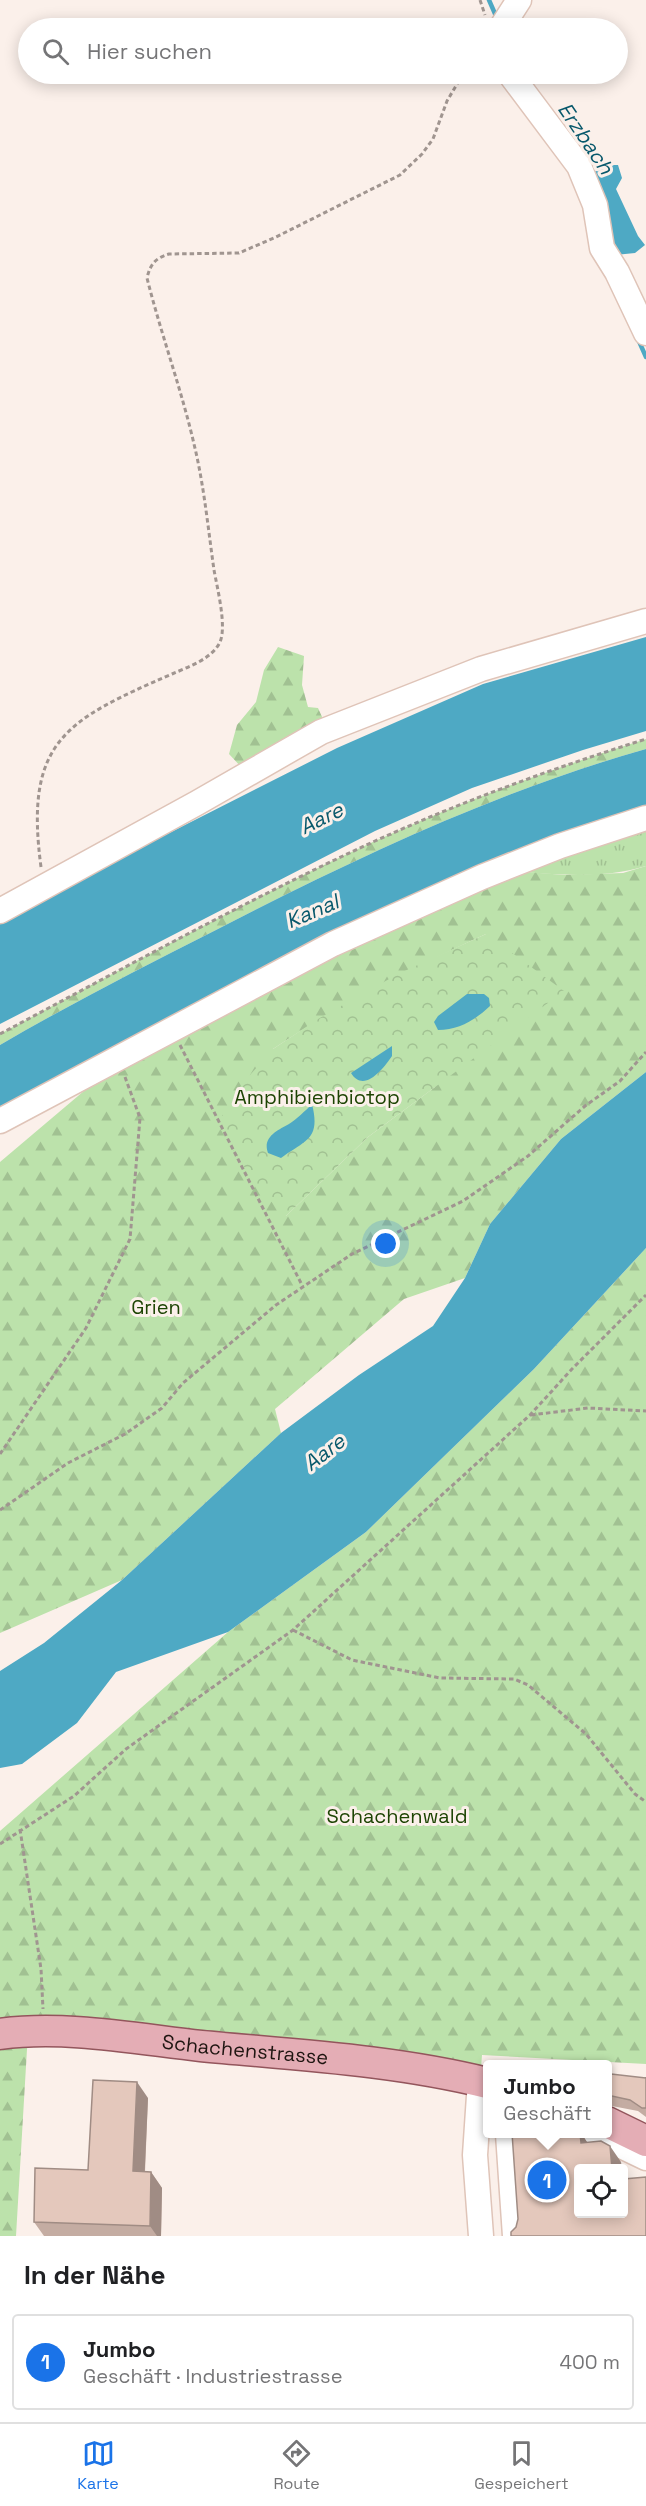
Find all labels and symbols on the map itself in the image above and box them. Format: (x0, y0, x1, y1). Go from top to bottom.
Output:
water label: Erzbach (552, 97, 621, 180)
water label: Aare (295, 795, 349, 840)
water label: Kanal (281, 887, 345, 934)
park label: Amphibienbiotop (234, 1084, 400, 1110)
your location (371, 1229, 400, 1258)
park label: Grien (131, 1294, 181, 1320)
water label: Aare (298, 1426, 351, 1477)
park label: Schachenwald (326, 1803, 468, 1829)
street label: Schachenstrasse (160, 2028, 329, 2070)
pin: 1 (528, 2158, 566, 2202)

